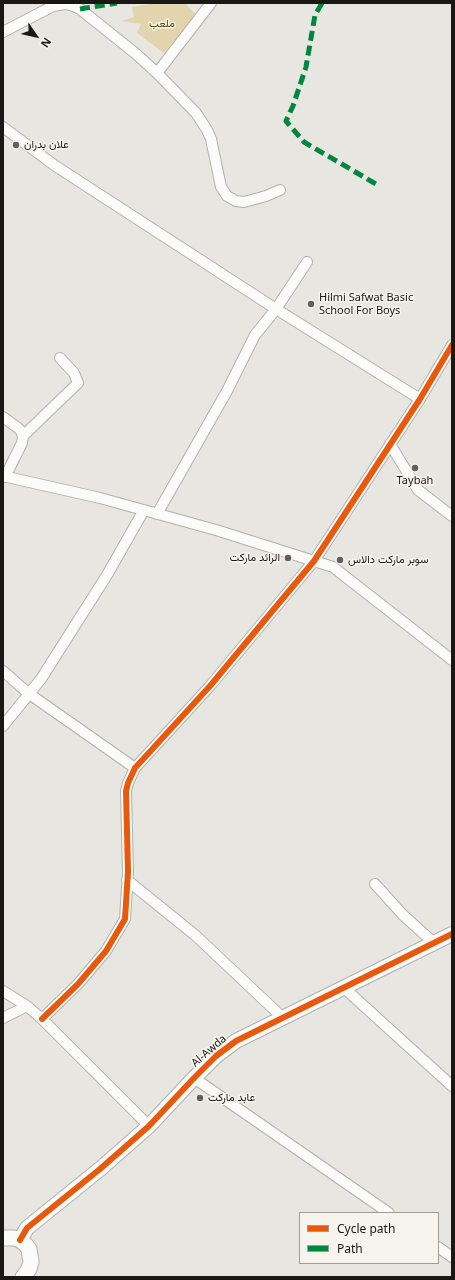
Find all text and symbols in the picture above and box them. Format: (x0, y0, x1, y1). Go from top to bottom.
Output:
north arrow (16, 16, 56, 56)
park label: ملعب (149, 17, 175, 31)
text: N (38, 35, 55, 51)
place label: علان بدران (24, 138, 69, 152)
marker: علان بدران (11, 140, 21, 150)
place label: Hilmi Safwat Basic School For Boys (319, 291, 413, 317)
marker: Hilmi Safwat Basic School For Boys (306, 299, 316, 309)
marker: Taybah (410, 463, 420, 473)
place label: Taybah (397, 474, 433, 488)
place label: الرائد ماركت (230, 551, 280, 565)
marker: الرائد ماركت (283, 553, 293, 563)
place label: سوبر ماركت دالاس (348, 553, 428, 567)
marker: سوبر ماركت دالاس (335, 555, 345, 565)
street label: Al-Awda (189, 1032, 229, 1070)
place label: عابد ماركت (208, 1091, 255, 1105)
marker: عابد ماركت (195, 1093, 205, 1103)
legend (299, 1212, 439, 1264)
text: Cycle path (337, 1220, 395, 1237)
text: Path (337, 1240, 363, 1257)

